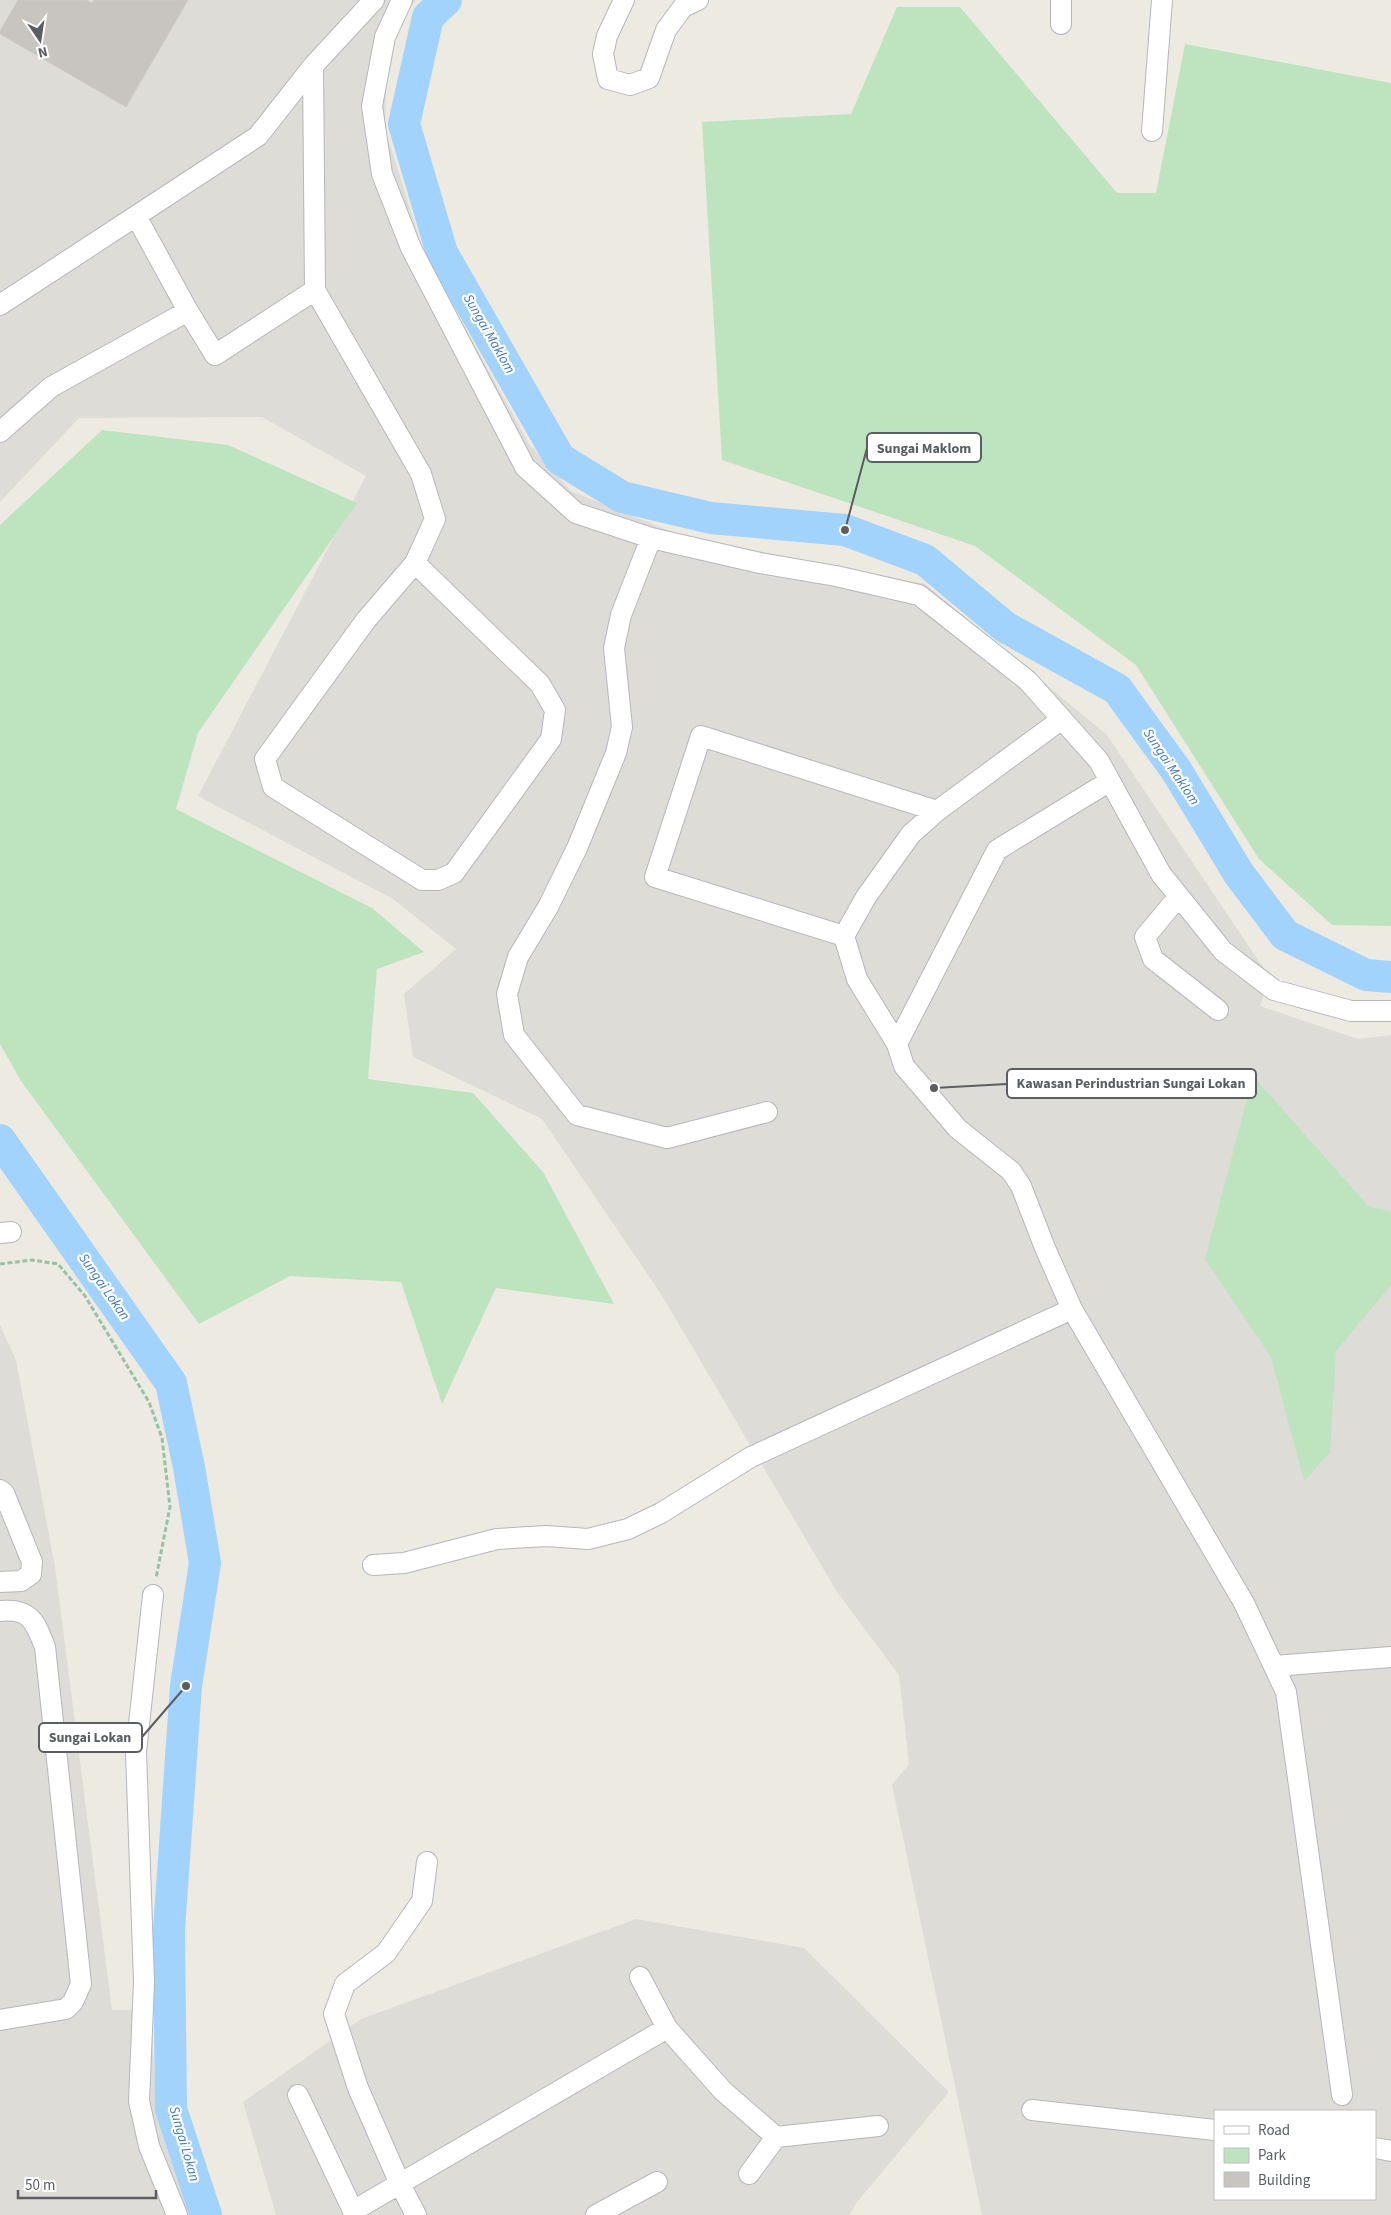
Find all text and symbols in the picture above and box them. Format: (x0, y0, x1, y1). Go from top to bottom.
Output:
north arrow (15, 15, 65, 65)
text: N (36, 41, 49, 62)
water label: Sungai Maklom (458, 291, 520, 377)
callout: Sungai Maklom (867, 433, 981, 462)
text: Sungai Maklom (877, 439, 971, 459)
water label: Sungai Maklom (1138, 725, 1204, 809)
callout: Kawasan Perindustrian Sungai Lokan (1007, 1069, 1256, 1098)
text: Kawasan Perindustrian Sungai Lokan (1017, 1074, 1245, 1094)
water label: Sungai Lokan (74, 1250, 134, 1324)
callout: Sungai Lokan (39, 1723, 142, 1752)
text: Sungai Lokan (49, 1728, 131, 1748)
water label: Sungai Lokan (164, 2104, 204, 2184)
legend (1214, 2110, 1376, 2200)
text: Road (1258, 2120, 1290, 2141)
text: Park (1258, 2145, 1287, 2166)
scale bar (18, 2168, 155, 2200)
text: Building (1258, 2170, 1311, 2191)
text: 50 m (25, 2175, 55, 2196)

